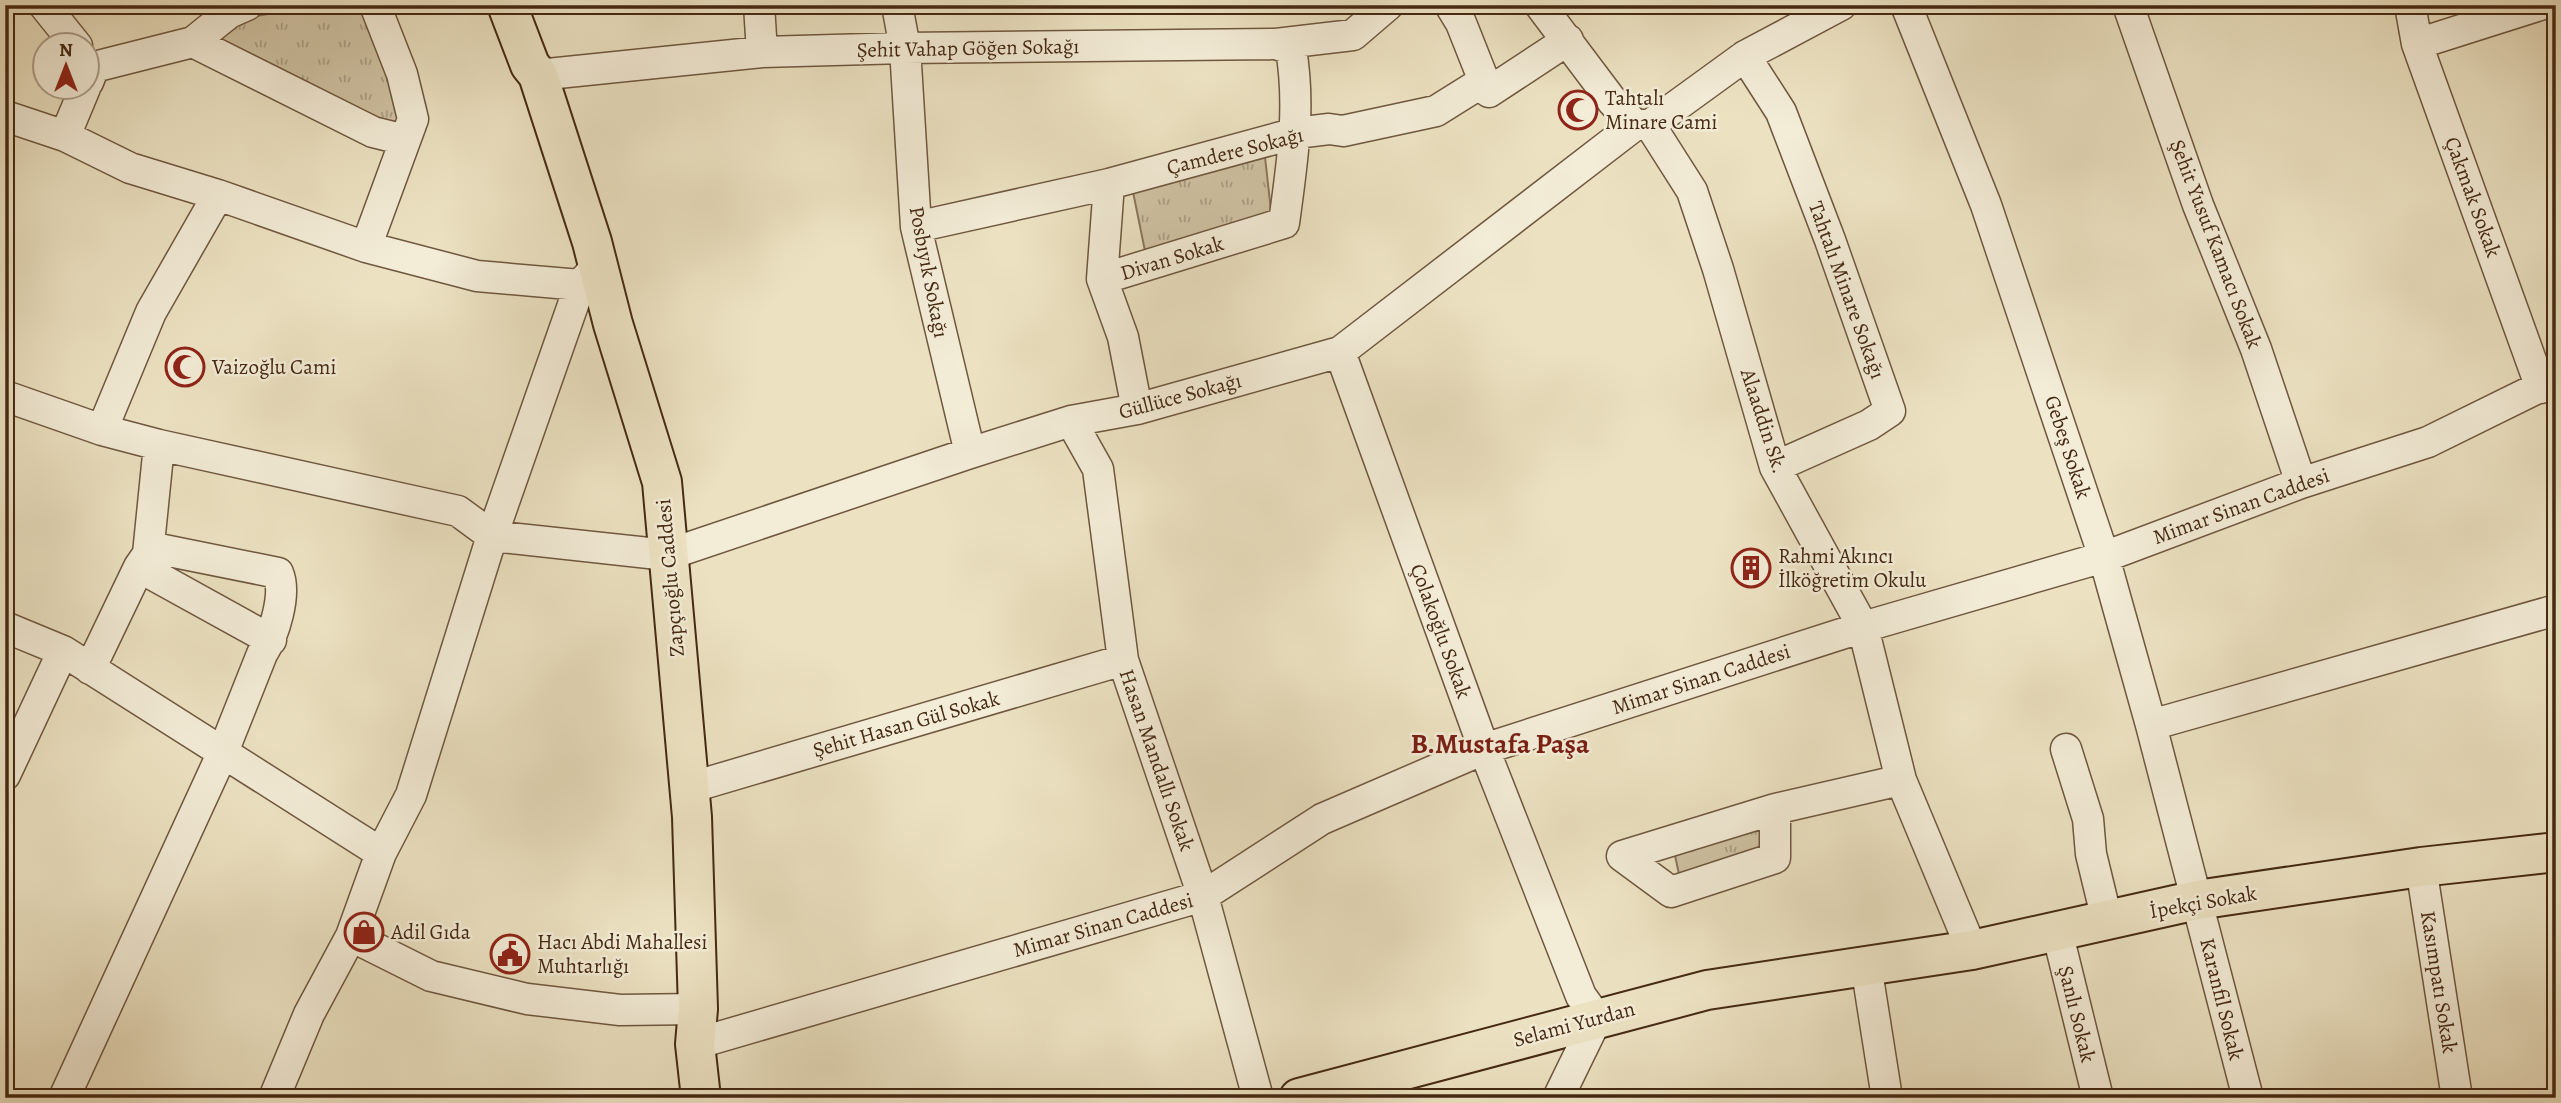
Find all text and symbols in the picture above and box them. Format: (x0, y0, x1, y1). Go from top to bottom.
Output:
north arrow (32, 32, 102, 102)
street label: Şehit Vahap Göğen Sokağı (856, 32, 1080, 64)
text: N (59, 37, 73, 63)
place label: Tahtalı Minare Cami (1605, 84, 1718, 136)
mosque icon: Tahtalı Minare Cami (1557, 89, 1599, 131)
street label: Çamdere Sokağı (1164, 120, 1306, 182)
street label: Çakmak Sokak (2438, 133, 2508, 262)
street label: Şehit Yusuf Kamacı Sokak (2163, 136, 2269, 353)
street label: Tahtalı Minare Sokağı (1802, 197, 1892, 383)
street label: Posbıyık Sokağı (903, 204, 955, 340)
street label: Divan Sokak (1117, 229, 1228, 287)
mosque icon: Vaizoğlu Cami (164, 346, 206, 388)
place label: Vaizoğlu Cami (211, 353, 337, 381)
street label: Alaaddin Sk. (1734, 364, 1794, 477)
street label: Güllüce Sokağı (1115, 366, 1245, 426)
street label: Gebeş Sokak (2038, 392, 2098, 503)
street label: Mimar Sinan Caddesi (2149, 461, 2333, 551)
street label: Zapçıoğlu Caddesi (649, 498, 691, 658)
place label: Rahmi Akıncı İlköğretim Okulu (1778, 542, 1927, 594)
building icon: Rahmi Akıncı İlköğretim Okulu (1730, 547, 1772, 589)
street label: Çolakoğlu Sokak (1404, 560, 1478, 703)
street label: Mimar Sinan Caddesi (1608, 637, 1794, 721)
street label: Hasan Mandallı Sokak (1113, 665, 1201, 855)
street label: Şehit Hasan Gül Sokak (809, 684, 1003, 764)
district label: B.Mustafa Paşa (1411, 725, 1590, 763)
street label: İpekçi Sokak (2147, 879, 2259, 925)
street label: Mimar Sinan Caddesi (1010, 886, 1196, 964)
street label: Kasımpatı Sokak (2414, 909, 2464, 1056)
shop icon: Adil Gıda (343, 911, 385, 953)
place label: Adil Gıda (390, 918, 471, 946)
place label: Hacı Abdi Mahallesi Muhtarlığı (537, 928, 708, 980)
public building icon: Hacı Abdi Mahallesi Muhtarlığı (489, 933, 531, 975)
street label: Karanfil Sokak (2193, 935, 2251, 1064)
street label: Şanlı Sokak (2051, 963, 2103, 1066)
street label: Selami Yurdan (1510, 994, 1638, 1054)

